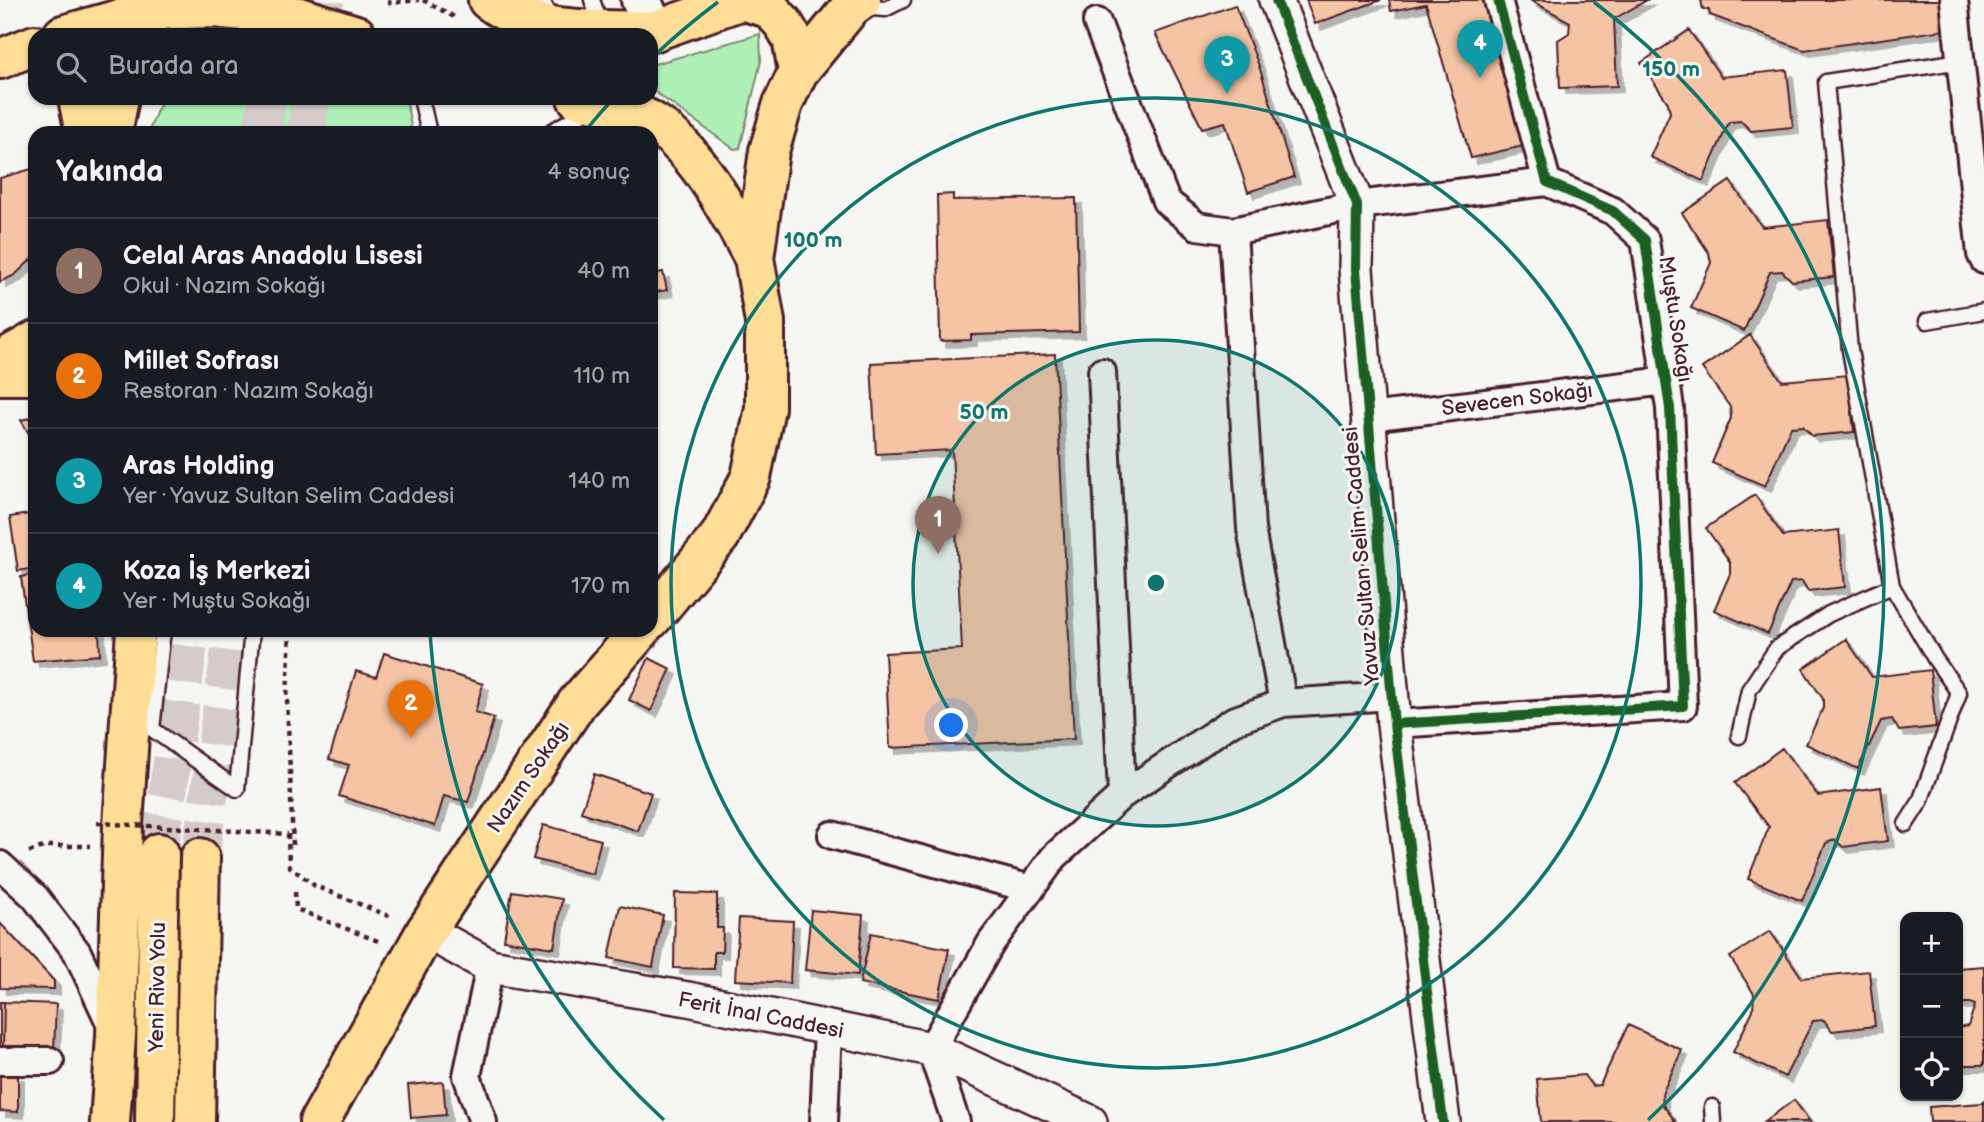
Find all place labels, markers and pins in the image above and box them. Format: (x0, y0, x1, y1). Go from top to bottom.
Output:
pin: 4 (1457, 20, 1503, 78)
pin: 3 (1204, 36, 1250, 94)
pin: 1 (915, 496, 961, 554)
centre of rings (1144, 571, 1168, 595)
pin: 2 (388, 680, 434, 738)

